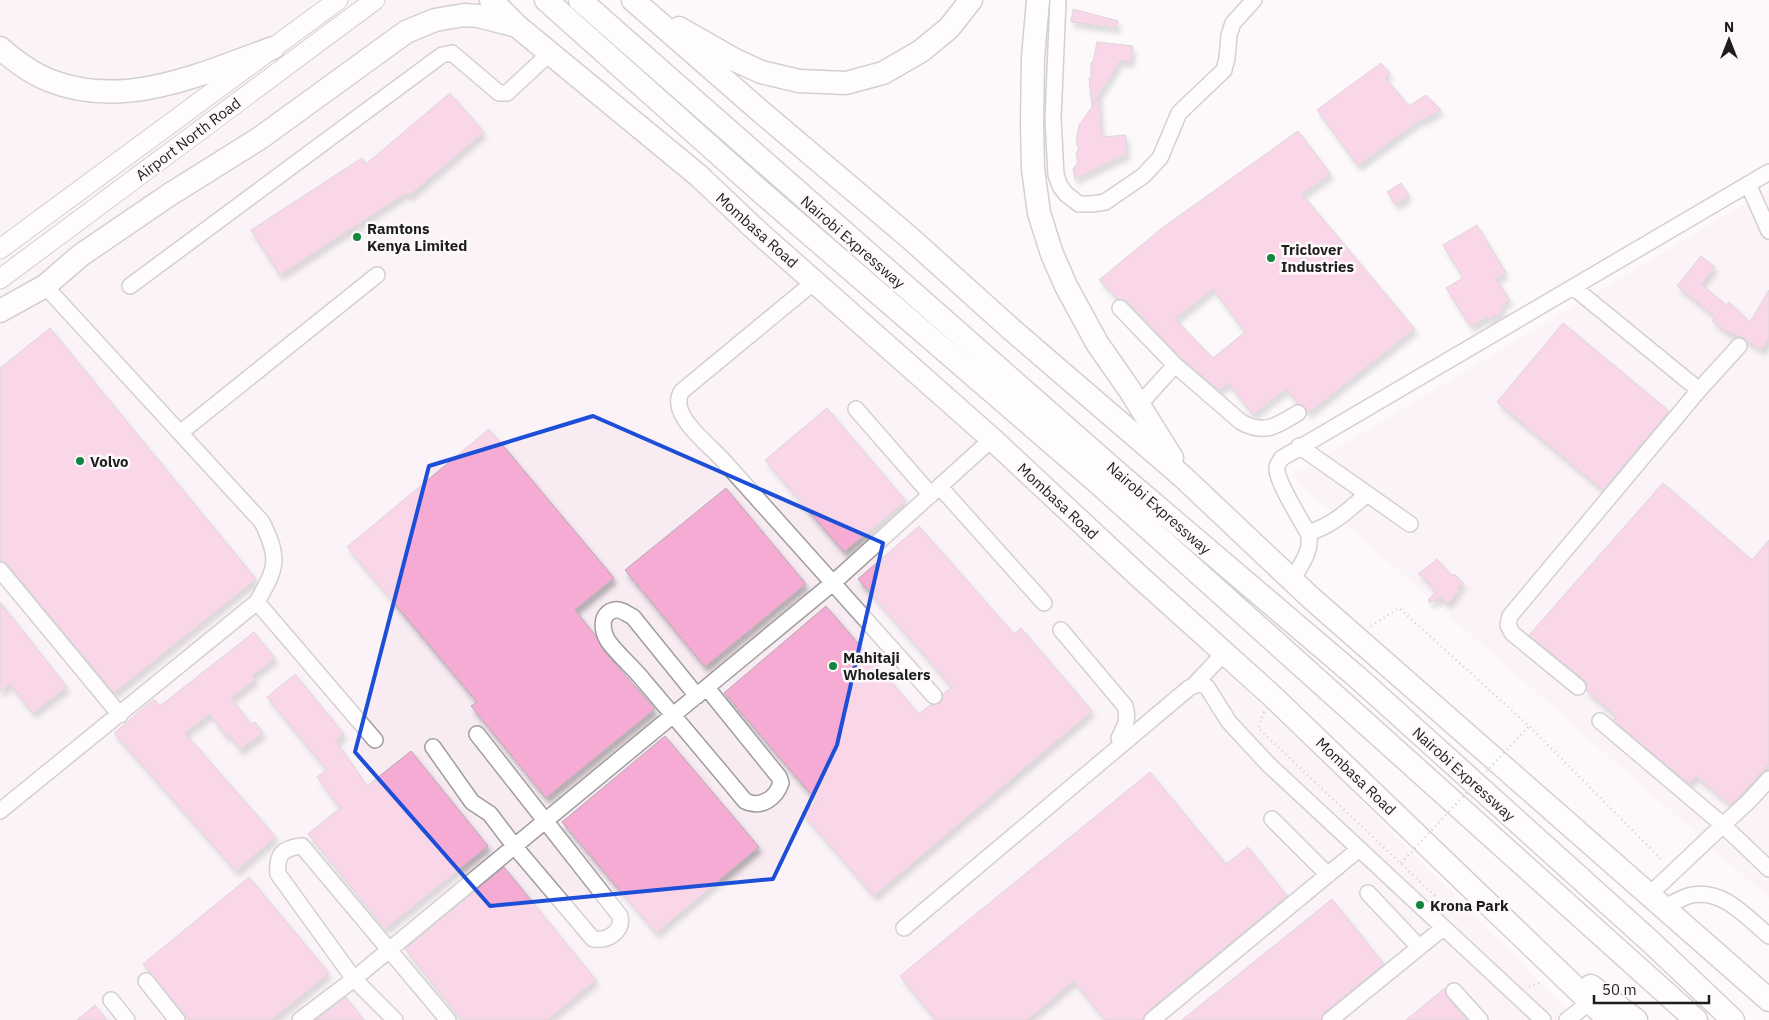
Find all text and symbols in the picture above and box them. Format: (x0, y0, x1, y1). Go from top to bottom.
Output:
north arrow (1704, 15, 1754, 65)
text: N (1724, 18, 1734, 36)
street label: Airport North Road (132, 93, 244, 185)
street label: Mombasa Road (712, 188, 802, 272)
street label: Nairobi Expressway (797, 191, 909, 293)
place label: Ramtons Kenya Limited (367, 219, 467, 255)
marker: Ramtons Kenya Limited (351, 231, 363, 243)
place label: Triclover Industries (1281, 240, 1354, 276)
marker: Triclover Industries (1265, 252, 1277, 264)
place label: Volvo (90, 452, 129, 471)
marker: Volvo (74, 455, 86, 467)
street label: Nairobi Expressway (1103, 457, 1215, 559)
street label: Mombasa Road (1014, 459, 1102, 543)
place label: Mahitaji Wholesalers (843, 648, 931, 684)
marker: Mahitaji Wholesalers (827, 660, 839, 672)
street label: Nairobi Expressway (1409, 723, 1520, 826)
street label: Mombasa Road (1312, 733, 1400, 819)
place label: Krona Park (1430, 896, 1509, 915)
marker: Krona Park (1414, 899, 1426, 911)
scale bar (1594, 972, 1709, 1004)
text: 50 m (1602, 980, 1637, 999)

